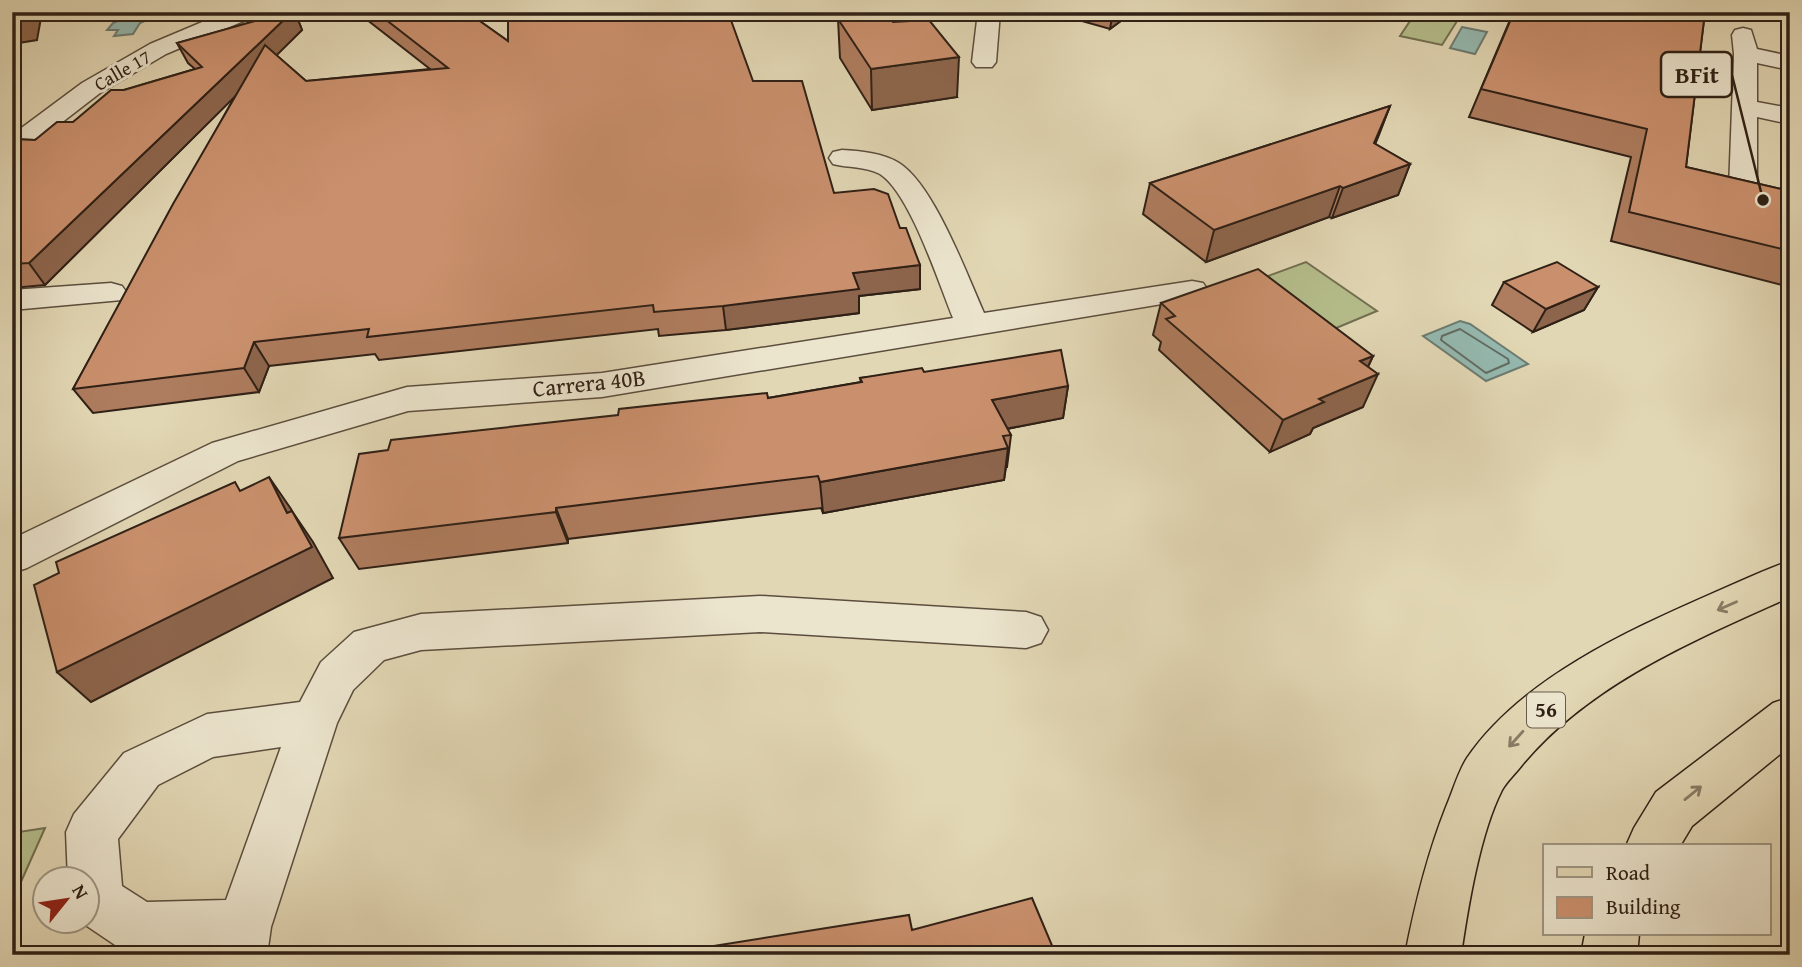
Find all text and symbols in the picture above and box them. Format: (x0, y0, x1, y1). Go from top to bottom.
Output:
street label: Calle 17 (88, 43, 156, 97)
callout: BFit (1661, 52, 1732, 97)
text: BFit (1675, 57, 1719, 92)
street label: Carrera 40B (531, 360, 647, 405)
one-way arrow (1717, 600, 1739, 613)
road number: 56 (1527, 692, 1565, 728)
one-way arrow (1507, 730, 1524, 747)
one-way arrow (1684, 785, 1702, 801)
legend (1543, 844, 1770, 936)
text: Road (1606, 857, 1651, 888)
north arrow (32, 866, 102, 936)
text: N (65, 879, 96, 904)
text: Building (1606, 891, 1681, 922)

